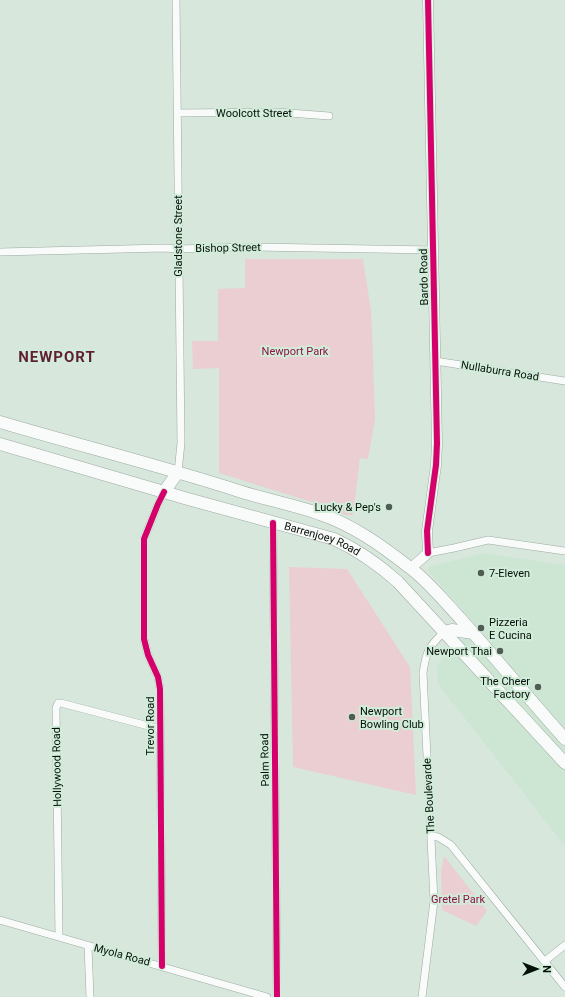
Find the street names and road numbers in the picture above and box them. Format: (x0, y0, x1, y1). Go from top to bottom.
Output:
street label: Woolcott Street (216, 107, 292, 120)
street label: Gladstone Street (172, 195, 185, 277)
street label: Bishop Street (195, 241, 261, 255)
street label: Bardo Road (417, 248, 431, 306)
street label: Nullaburra Road (460, 358, 540, 384)
street label: Barrenjoey Road (283, 519, 363, 558)
street label: Trevor Road (144, 697, 157, 755)
street label: Hollywood Road (50, 727, 64, 807)
street label: Palm Road (258, 733, 272, 787)
street label: The Boulevarde (421, 758, 437, 834)
street label: Myola Road (92, 941, 152, 969)

